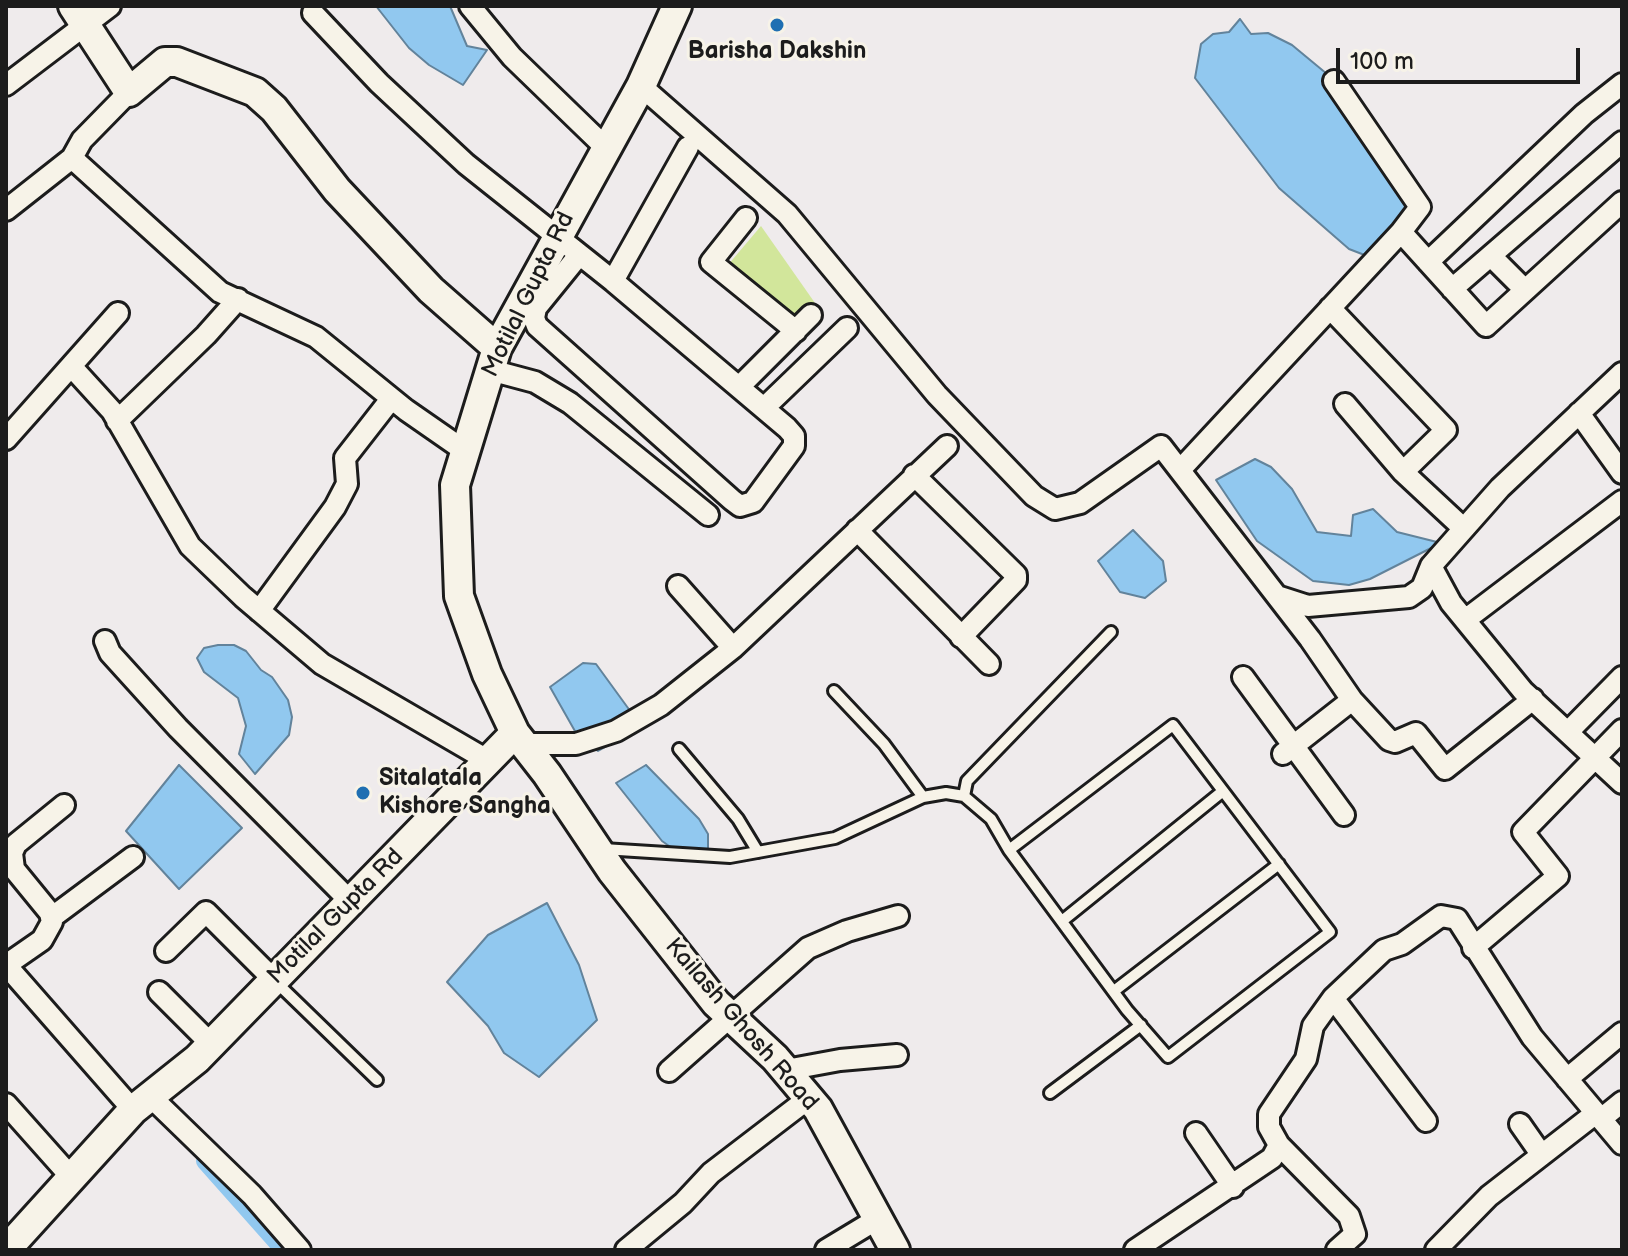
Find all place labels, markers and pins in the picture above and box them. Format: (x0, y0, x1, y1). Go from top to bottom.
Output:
marker: Barisha Dakshin (768, 16, 786, 34)
place label: Barisha Dakshin (688, 38, 866, 66)
place label: Sitalatala Kishore Sangha (379, 765, 551, 821)
marker: Sitalatala Kishore Sangha (354, 784, 372, 802)

